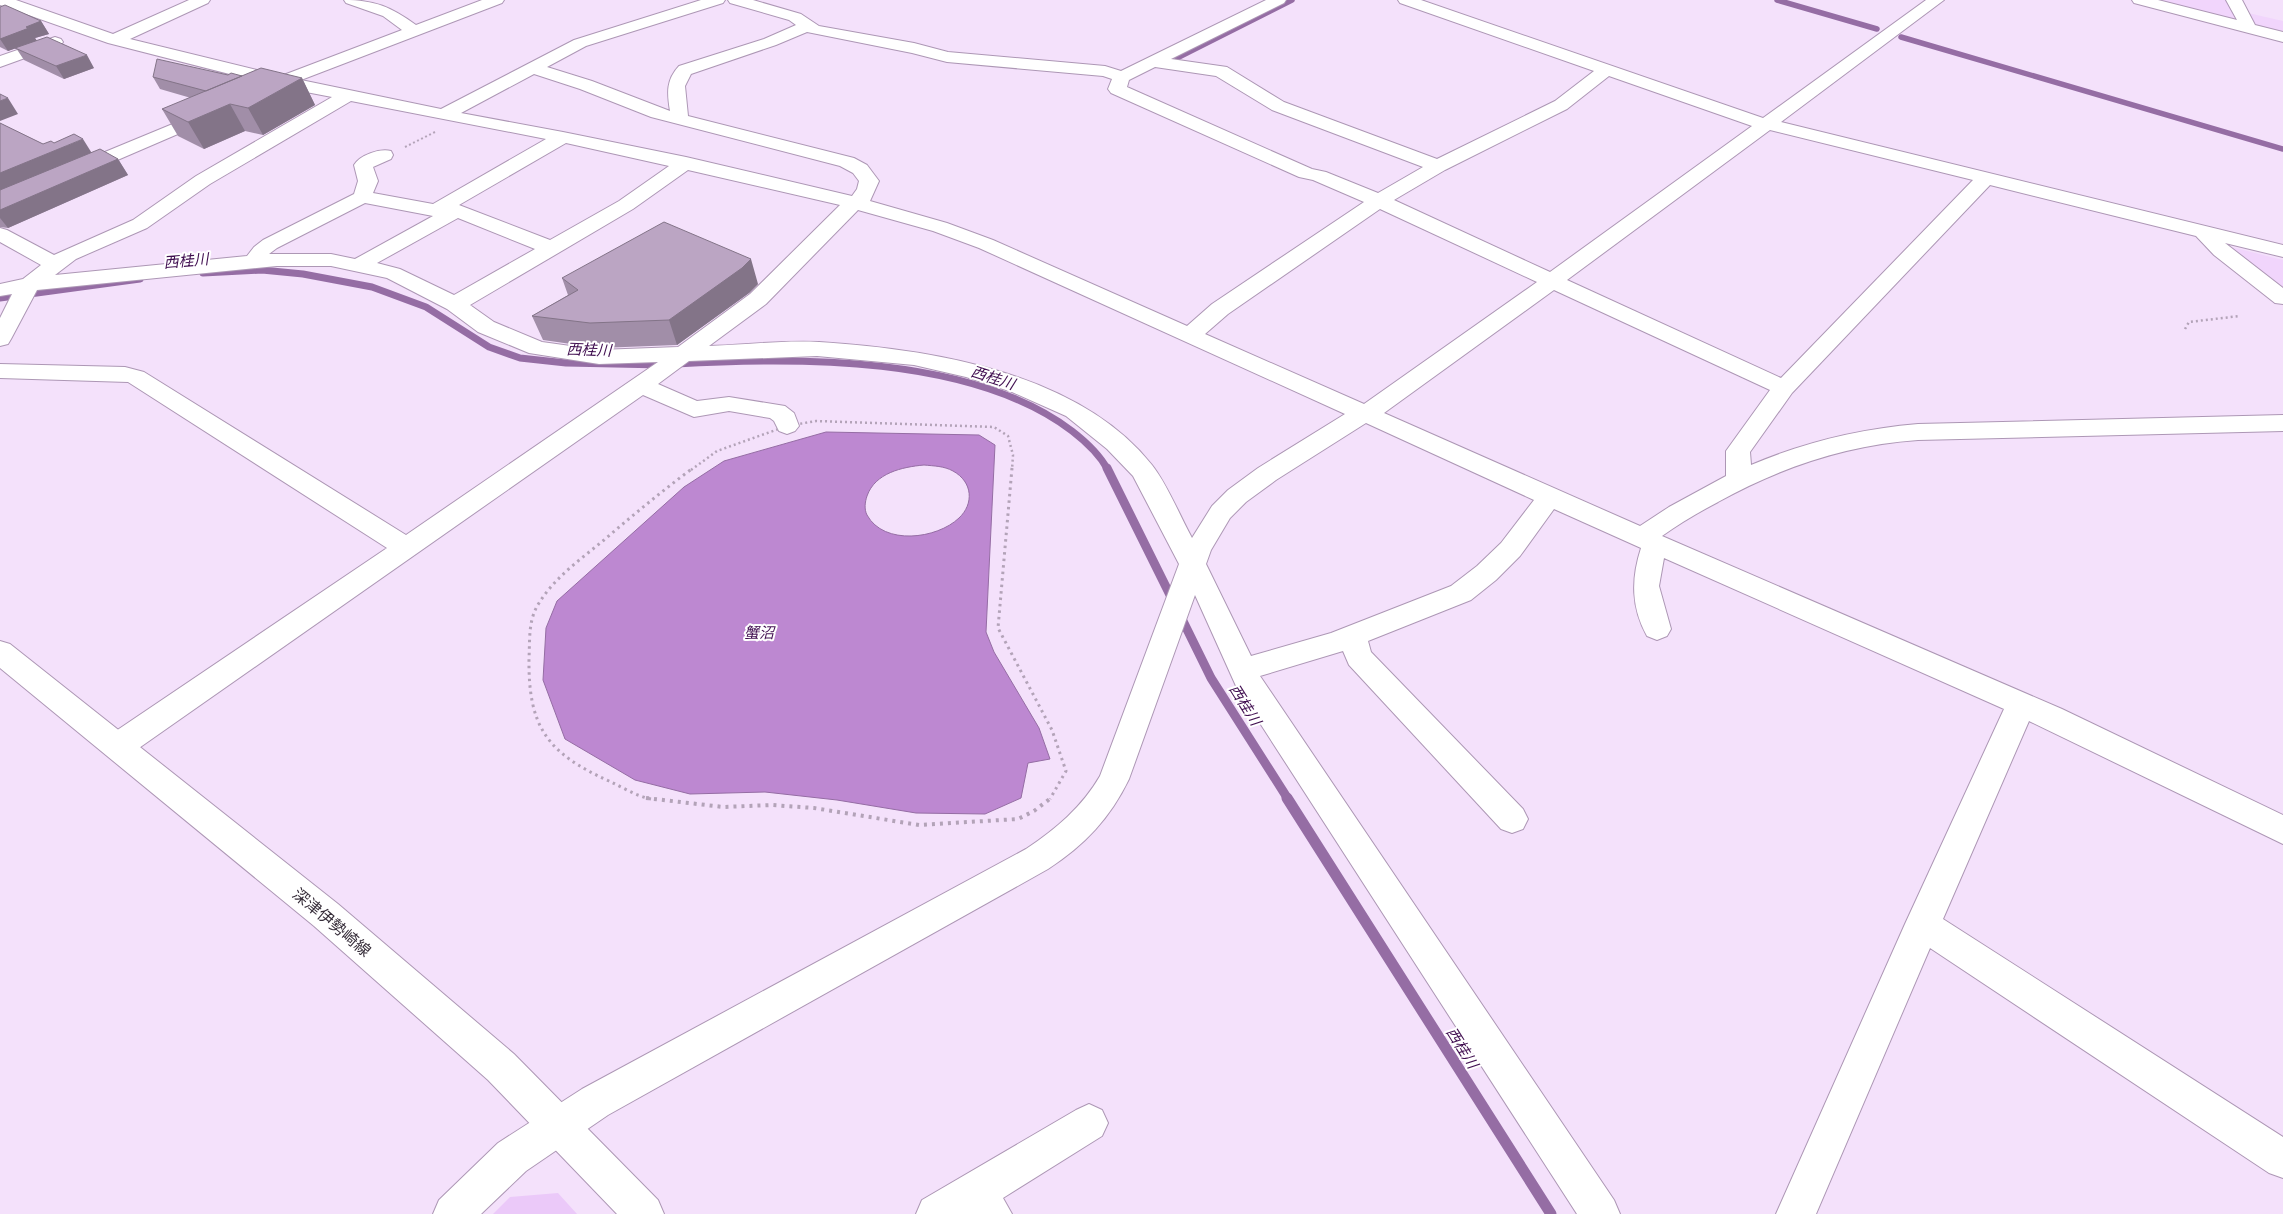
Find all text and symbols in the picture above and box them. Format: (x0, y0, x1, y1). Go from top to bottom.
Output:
water label: 西桂川 (163, 250, 211, 272)
water label: 西桂川 (566, 340, 614, 360)
water label: 西桂川 (969, 362, 1019, 394)
water label: 蟹沼 (744, 624, 776, 642)
water label: 西桂川 (1225, 681, 1266, 731)
street label: 深津伊勢崎線 (289, 884, 375, 961)
water label: 西桂川 (1442, 1024, 1483, 1074)

